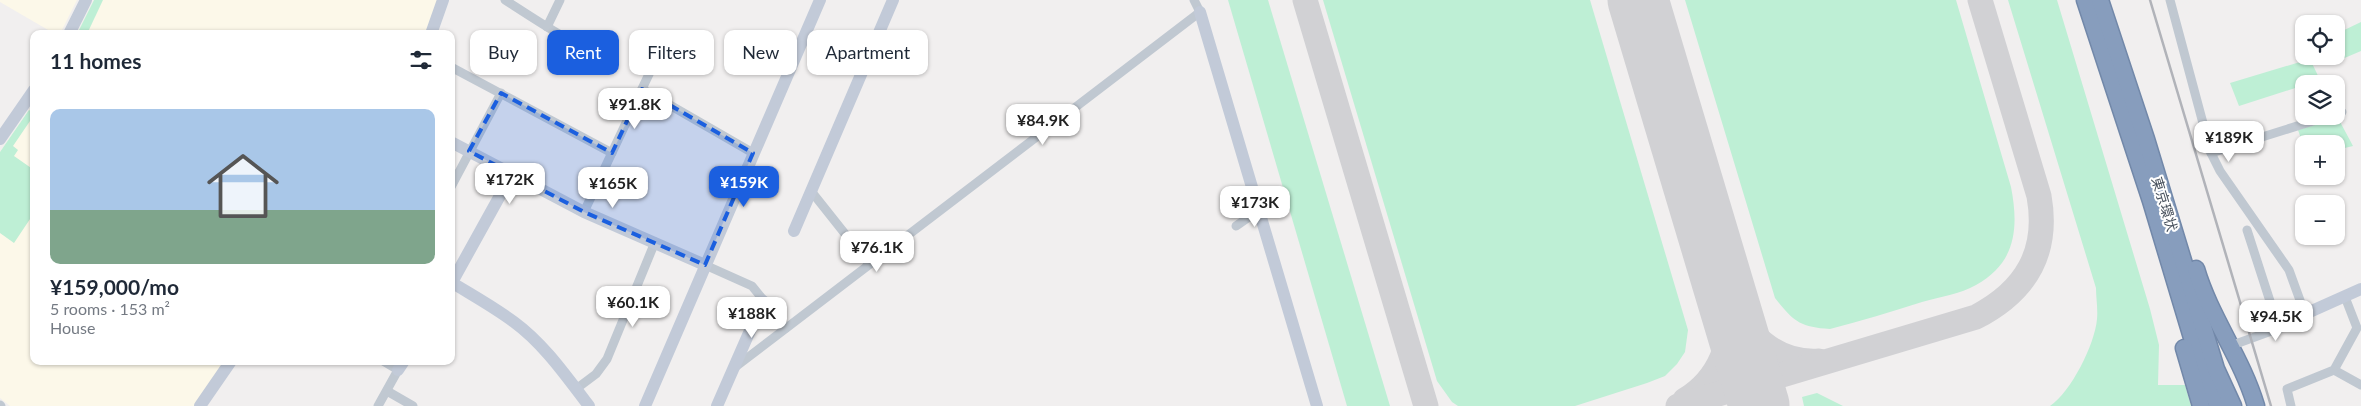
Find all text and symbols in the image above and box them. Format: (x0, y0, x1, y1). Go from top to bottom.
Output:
map controls (2295, 15, 2345, 245)
button: locate (2295, 15, 2345, 65)
chip: Buy (470, 30, 537, 75)
chip: Rent (547, 30, 619, 75)
chip: Filters (629, 30, 714, 75)
chip: New (724, 30, 797, 75)
chip: Apartment (807, 30, 928, 75)
icon: filters (407, 46, 435, 74)
text: 11 homes (50, 48, 141, 73)
button: layers (2295, 75, 2345, 125)
pin: ¥91.8K (594, 88, 676, 130)
text: ¥91.8K (609, 94, 661, 113)
pin: ¥84.9K (1002, 104, 1084, 146)
text: ¥84.9K (1017, 110, 1069, 129)
pin: ¥189K (2194, 120, 2264, 163)
text: ¥189K (2205, 127, 2253, 146)
button: + (2295, 135, 2345, 185)
icon: home (198, 141, 288, 231)
pin: ¥172K (475, 162, 545, 205)
pin: ¥165K (578, 166, 648, 209)
pin: ¥159K (709, 166, 779, 208)
text: ¥172K (486, 169, 534, 188)
text: ¥159K (720, 172, 768, 191)
text: ¥165K (589, 173, 637, 192)
street label: 東京環状 (2149, 175, 2181, 233)
pin: ¥173K (1220, 186, 1290, 228)
text: ¥173K (1231, 192, 1279, 211)
button: − (2295, 195, 2345, 245)
pin: ¥76.1K (836, 230, 918, 273)
text: ¥76.1K (851, 237, 903, 256)
text: ¥159,000/mo (50, 274, 179, 299)
pin: ¥60.1K (592, 286, 674, 328)
text: ¥60.1K (607, 292, 659, 311)
pin: ¥188K (717, 296, 787, 339)
text: 5 rooms · 153 m² (50, 299, 170, 318)
pin: ¥94.5K (2235, 300, 2317, 342)
text: ¥188K (728, 303, 776, 322)
text: ¥94.5K (2250, 306, 2302, 325)
text: House (50, 318, 95, 337)

